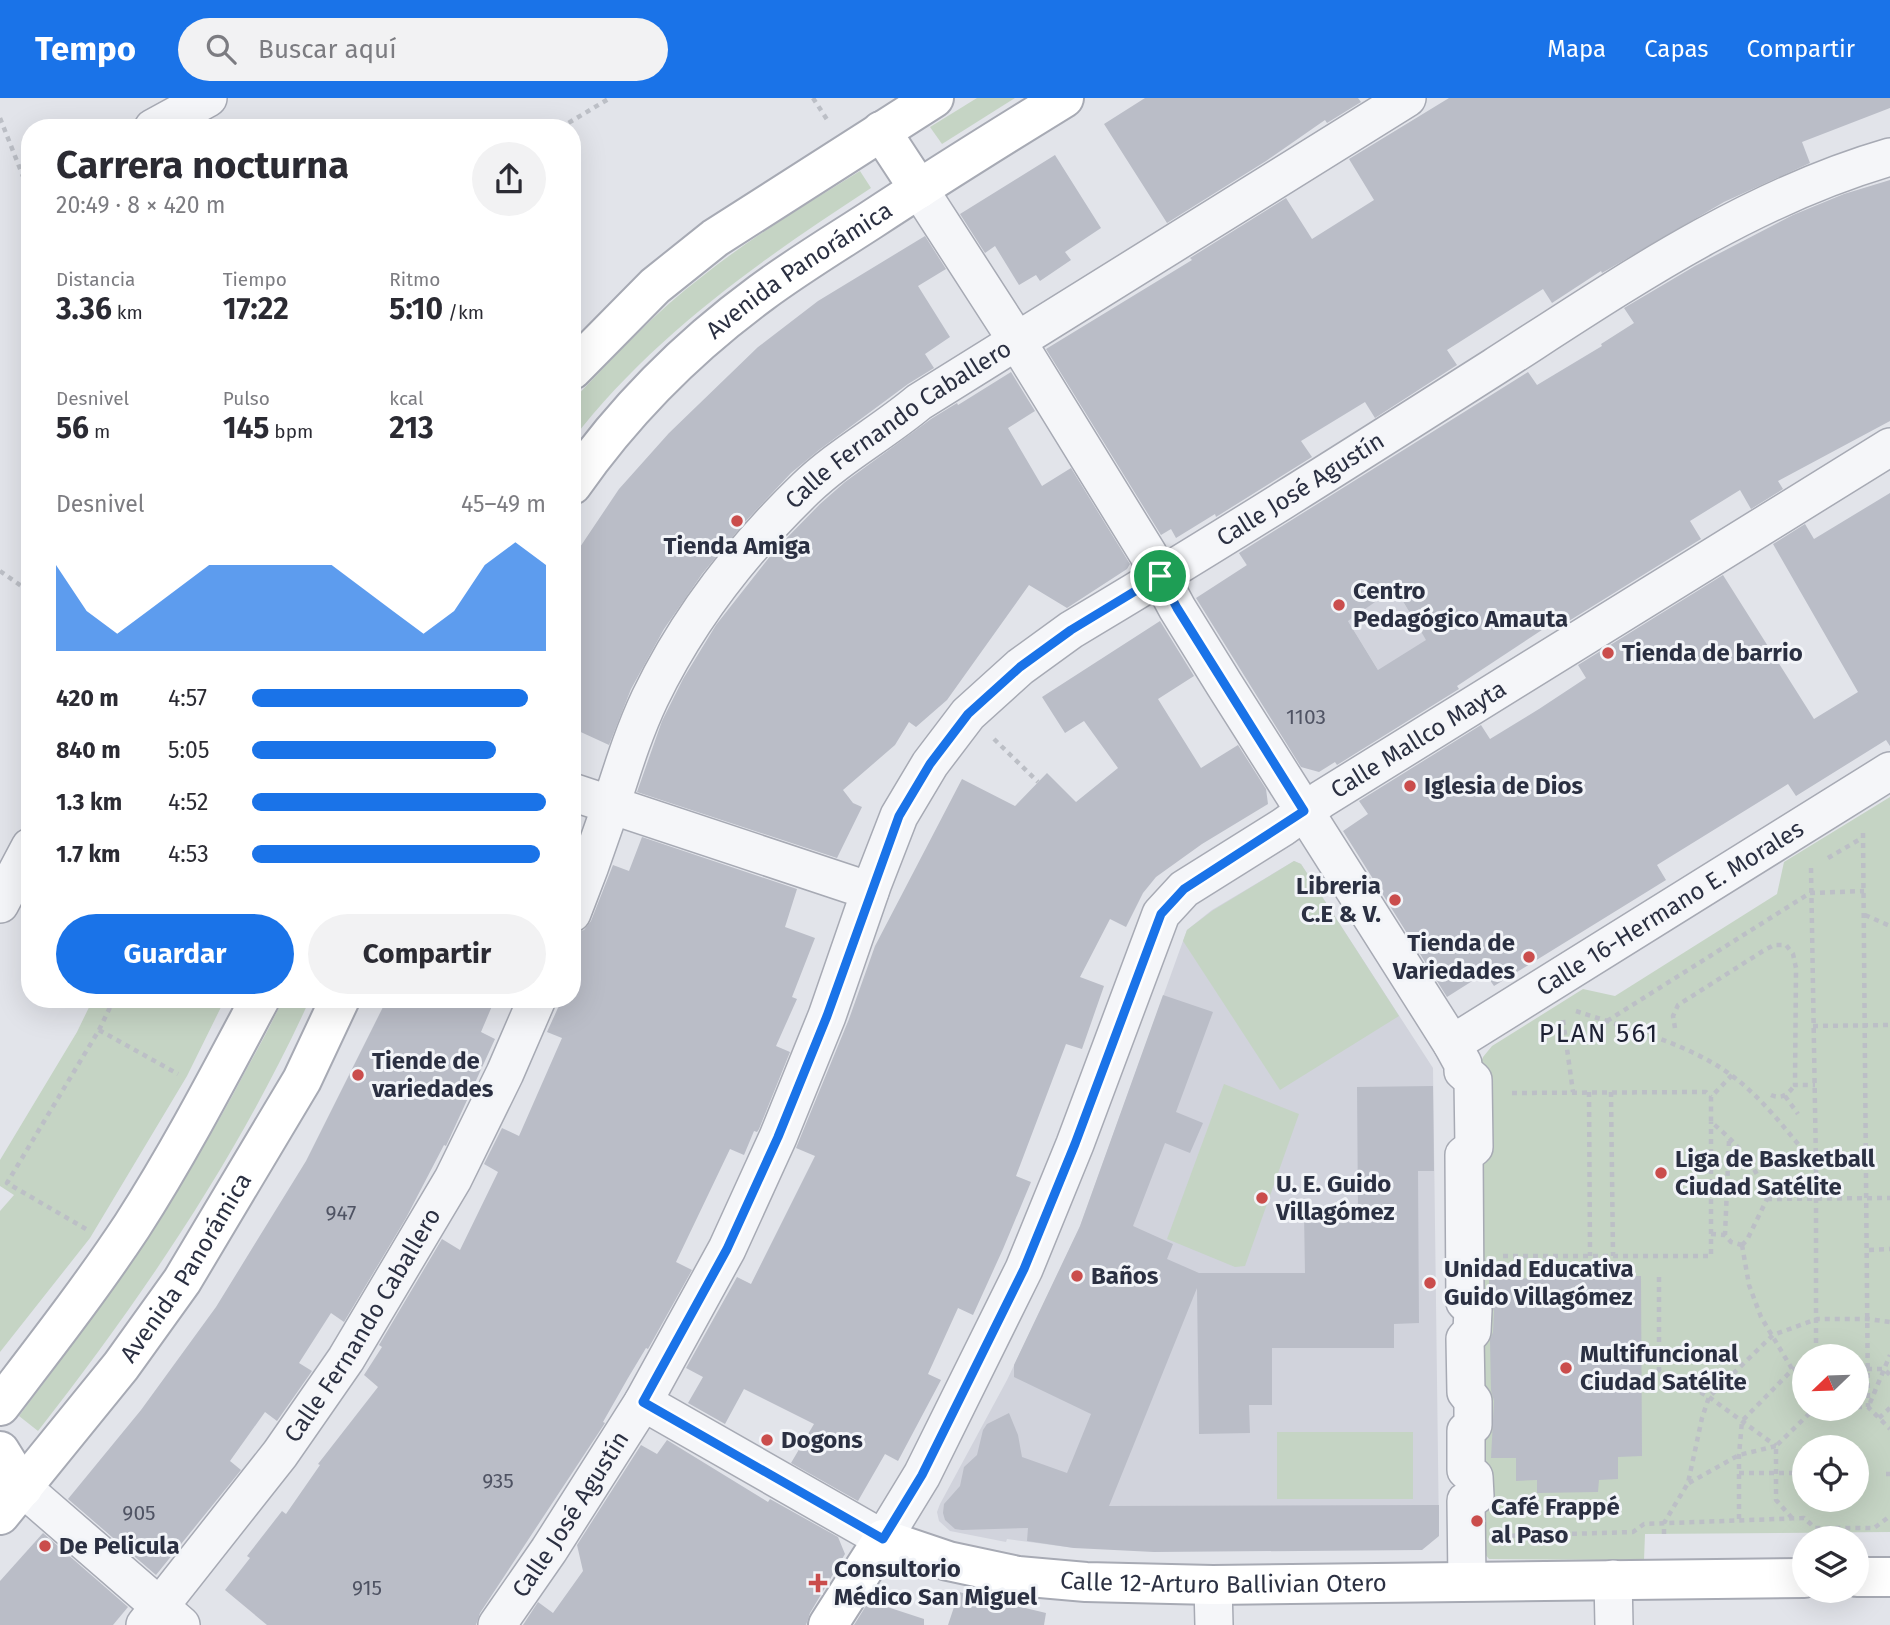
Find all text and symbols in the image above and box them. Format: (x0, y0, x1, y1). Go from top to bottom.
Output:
search box (178, 18, 668, 81)
text: Tempo (35, 29, 136, 69)
icon: search (202, 30, 240, 68)
text: Buscar aquí (258, 34, 397, 65)
text: Mapa (1547, 35, 1606, 63)
text: Capas (1644, 35, 1708, 63)
text: Compartir (1746, 35, 1855, 63)
text: Carrera nocturna (56, 142, 349, 188)
button: share (472, 142, 546, 216)
text: 20:49 · 8 × 420 m (56, 191, 225, 219)
street label: Avenida Panorámica (701, 196, 898, 345)
text: Distancia (56, 268, 135, 291)
text: Tiempo (223, 268, 287, 291)
text: Ritmo (389, 268, 440, 291)
text: 3.36 (56, 291, 112, 327)
text: 17:22 (223, 291, 289, 327)
text: 5:10 (389, 291, 443, 327)
text: km (112, 301, 143, 324)
text: /km (443, 301, 484, 324)
street label: Calle Fernando Caballero (779, 334, 1016, 514)
text: Desnivel (56, 387, 129, 410)
text: Pulso (223, 387, 270, 410)
text: kcal (389, 387, 424, 410)
text: 56 (56, 410, 89, 446)
text: 145 (223, 410, 269, 446)
text: 213 (389, 410, 434, 446)
text: m (89, 420, 110, 443)
text: bpm (269, 420, 313, 443)
street label: Calle José Agustín (1212, 426, 1389, 552)
text: Desnivel (56, 490, 145, 518)
text: 45–49 m (461, 490, 546, 518)
marker: Tienda Amiga (729, 513, 745, 529)
place label: Tienda Amiga (663, 532, 811, 560)
pin (1130, 546, 1190, 606)
icon: arrive (1141, 557, 1179, 595)
place label: Centro Pedagógico Amauta (1353, 577, 1568, 633)
marker: Centro Pedagógico Amauta (1331, 597, 1347, 613)
place label: Tienda de barrio (1622, 639, 1803, 667)
marker: Tienda de barrio (1600, 645, 1616, 661)
street label: Calle Mallco Mayta (1326, 674, 1511, 804)
text: 420 m (56, 684, 119, 712)
text: 4:57 (168, 684, 207, 712)
house number: 1103 (1286, 704, 1326, 730)
text: 840 m (56, 736, 121, 764)
text: 5:05 (168, 736, 209, 764)
place label: Iglesia de Dios (1424, 772, 1583, 800)
marker: Iglesia de Dios (1402, 778, 1418, 794)
text: 1.3 km (56, 788, 122, 816)
text: 4:52 (168, 788, 208, 816)
street label: Calle 16-Hermano E. Morales (1531, 814, 1809, 1002)
text: 1.7 km (56, 840, 121, 868)
text: 4:53 (168, 840, 209, 868)
place label: Libreria C.E & V. (1296, 872, 1381, 928)
marker: Libreria C.E & V. (1387, 892, 1403, 908)
button: Guardar (56, 914, 294, 994)
button: Compartir (308, 914, 546, 994)
place label: Tienda de Variedades (1392, 929, 1515, 985)
marker: Tienda de Variedades (1521, 949, 1537, 965)
district label: PLAN 561 (1539, 1018, 1659, 1049)
place label: Tiende de variedades (371, 1047, 494, 1103)
marker: Tiende de variedades (350, 1067, 366, 1083)
place label: Liga de Basketball Ciudad Satélite (1675, 1145, 1876, 1201)
marker: Liga de Basketball Ciudad Satélite (1653, 1165, 1669, 1181)
street label: Avenida Panorámica (114, 1168, 257, 1368)
place label: U. E. Guido Villagómez (1275, 1170, 1395, 1226)
marker: U. E. Guido Villagómez (1254, 1190, 1270, 1206)
house number: 947 (326, 1200, 356, 1226)
street label: Calle Fernando Caballero (278, 1203, 447, 1448)
place label: Unidad Educativa Guido Villagómez (1444, 1255, 1634, 1311)
place label: Baños (1091, 1262, 1159, 1290)
marker: Baños (1069, 1268, 1085, 1284)
marker: Unidad Educativa Guido Villagómez (1422, 1275, 1438, 1291)
place label: Multifuncional Ciudad Satélite (1580, 1340, 1747, 1396)
north arrow (1792, 1344, 1869, 1421)
map controls (1792, 1344, 1869, 1603)
marker: Multifuncional Ciudad Satélite (1558, 1360, 1574, 1376)
street label: Calle José Agustín (507, 1426, 635, 1603)
place label: Dogons (781, 1426, 863, 1454)
marker: Dogons (759, 1432, 775, 1448)
button: locate (1792, 1435, 1869, 1512)
house number: 935 (482, 1468, 514, 1494)
place label: Café Frappé al Paso (1491, 1493, 1620, 1549)
house number: 905 (122, 1500, 156, 1526)
marker: Café Frappé al Paso (1469, 1513, 1485, 1529)
button: layers (1792, 1526, 1869, 1603)
place label: De Pelicula (59, 1532, 180, 1560)
marker: De Pelicula (37, 1538, 53, 1554)
place label: Consultorio Médico San Miguel (834, 1555, 1038, 1611)
street label: Calle 12-Arturo Ballivian Otero (1059, 1566, 1387, 1599)
marker: Consultorio Médico San Miguel (808, 1573, 828, 1593)
house number: 915 (352, 1575, 382, 1601)

